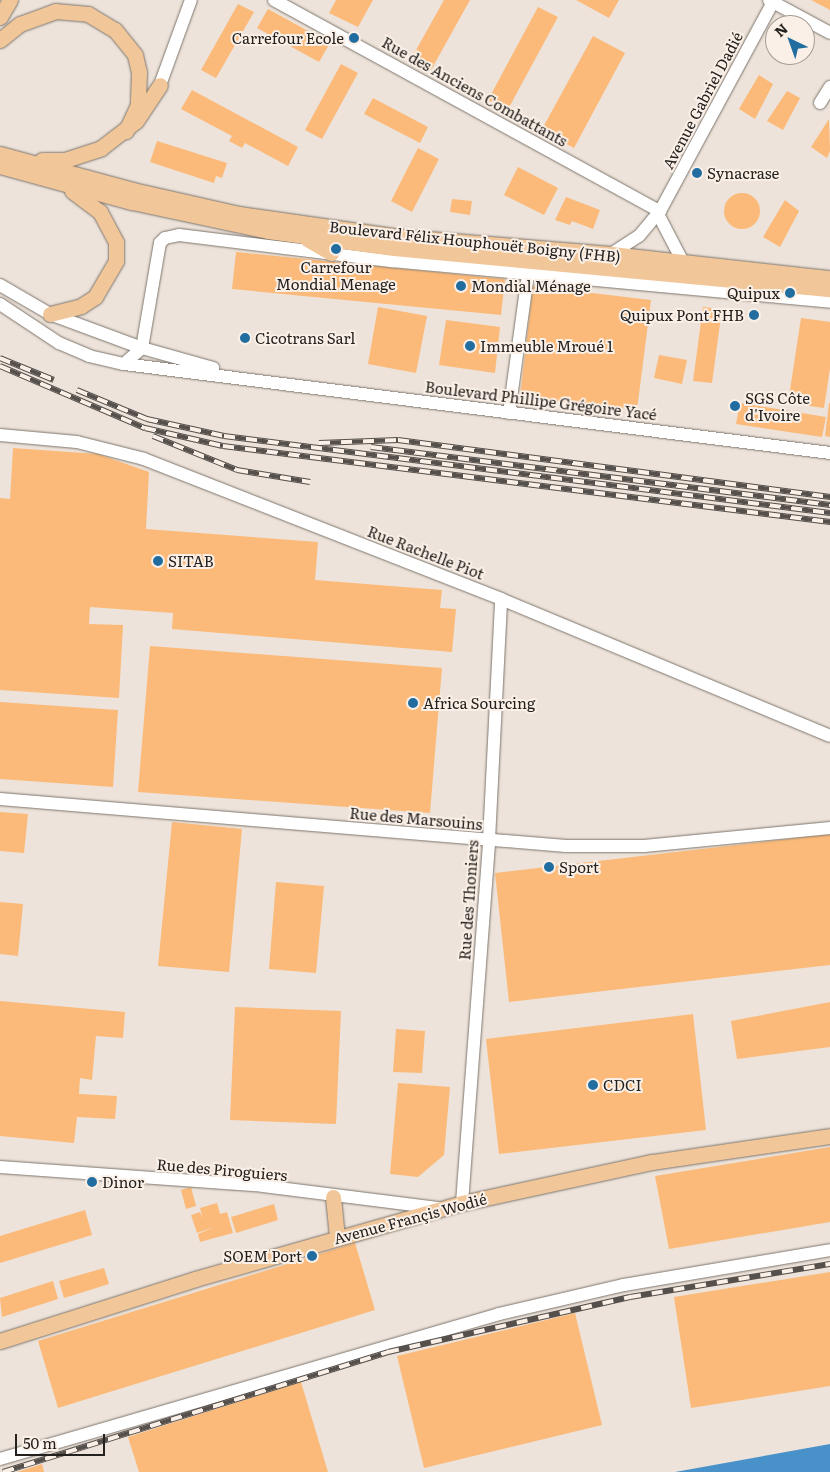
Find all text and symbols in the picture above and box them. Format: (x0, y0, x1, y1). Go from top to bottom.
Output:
north arrow (765, 15, 815, 65)
text: N (770, 18, 792, 41)
street label: Avenue Gabriel Dadié (658, 28, 746, 172)
place label: Carrefour Ecole (232, 29, 344, 47)
marker: Carrefour Ecole (348, 32, 360, 44)
street label: Rue des Anciens Combattants (379, 32, 571, 150)
place label: Synacrase (707, 164, 779, 182)
marker: Synacrase (691, 167, 703, 179)
street label: Boulevard Félix Houphouët Boigny (FHB) (328, 217, 622, 265)
marker: Carrefour Mondial Menage (330, 243, 342, 255)
place label: Carrefour Mondial Menage (276, 257, 396, 292)
place label: Mondial Ménage (471, 277, 591, 295)
marker: Mondial Ménage (455, 280, 467, 292)
place label: Quipux (727, 284, 780, 302)
marker: Quipux (784, 287, 796, 299)
place label: Quipux Pont FHB (620, 306, 744, 324)
marker: Quipux Pont FHB (748, 309, 760, 321)
place label: Cicotrans Sarl (255, 329, 355, 347)
marker: Cicotrans Sarl (239, 332, 251, 344)
place label: Immeuble Mroué 1 (480, 337, 613, 355)
marker: Immeuble Mroué 1 (464, 340, 476, 352)
street label: Boulevard Phillipe Grégoire Yacé (424, 377, 658, 423)
place label: SGS Côte d'Ivoire (745, 388, 810, 423)
marker: SGS Côte d'Ivoire (729, 400, 741, 412)
street label: Rue Rachelle Piot (365, 522, 487, 582)
place label: SITAB (168, 552, 214, 570)
marker: SITAB (152, 555, 164, 567)
place label: Africa Sourcing (423, 694, 535, 712)
marker: Africa Sourcing (407, 697, 419, 709)
street label: Rue des Marsouins (349, 803, 483, 833)
street label: Rue des Thoniers (455, 839, 481, 961)
place label: Sport (559, 858, 599, 876)
marker: Sport (543, 861, 555, 873)
place label: CDCI (603, 1076, 642, 1094)
marker: CDCI (587, 1079, 599, 1091)
street label: Rue des Piroguiers (156, 1154, 288, 1184)
place label: Dinor (102, 1173, 144, 1191)
marker: Dinor (86, 1176, 98, 1188)
street label: Avenue Françis Wodié (332, 1189, 488, 1247)
place label: SOEM Port (223, 1247, 302, 1265)
marker: SOEM Port (306, 1250, 318, 1262)
scale bar (18, 1424, 108, 1456)
text: 50 m (23, 1431, 57, 1454)

